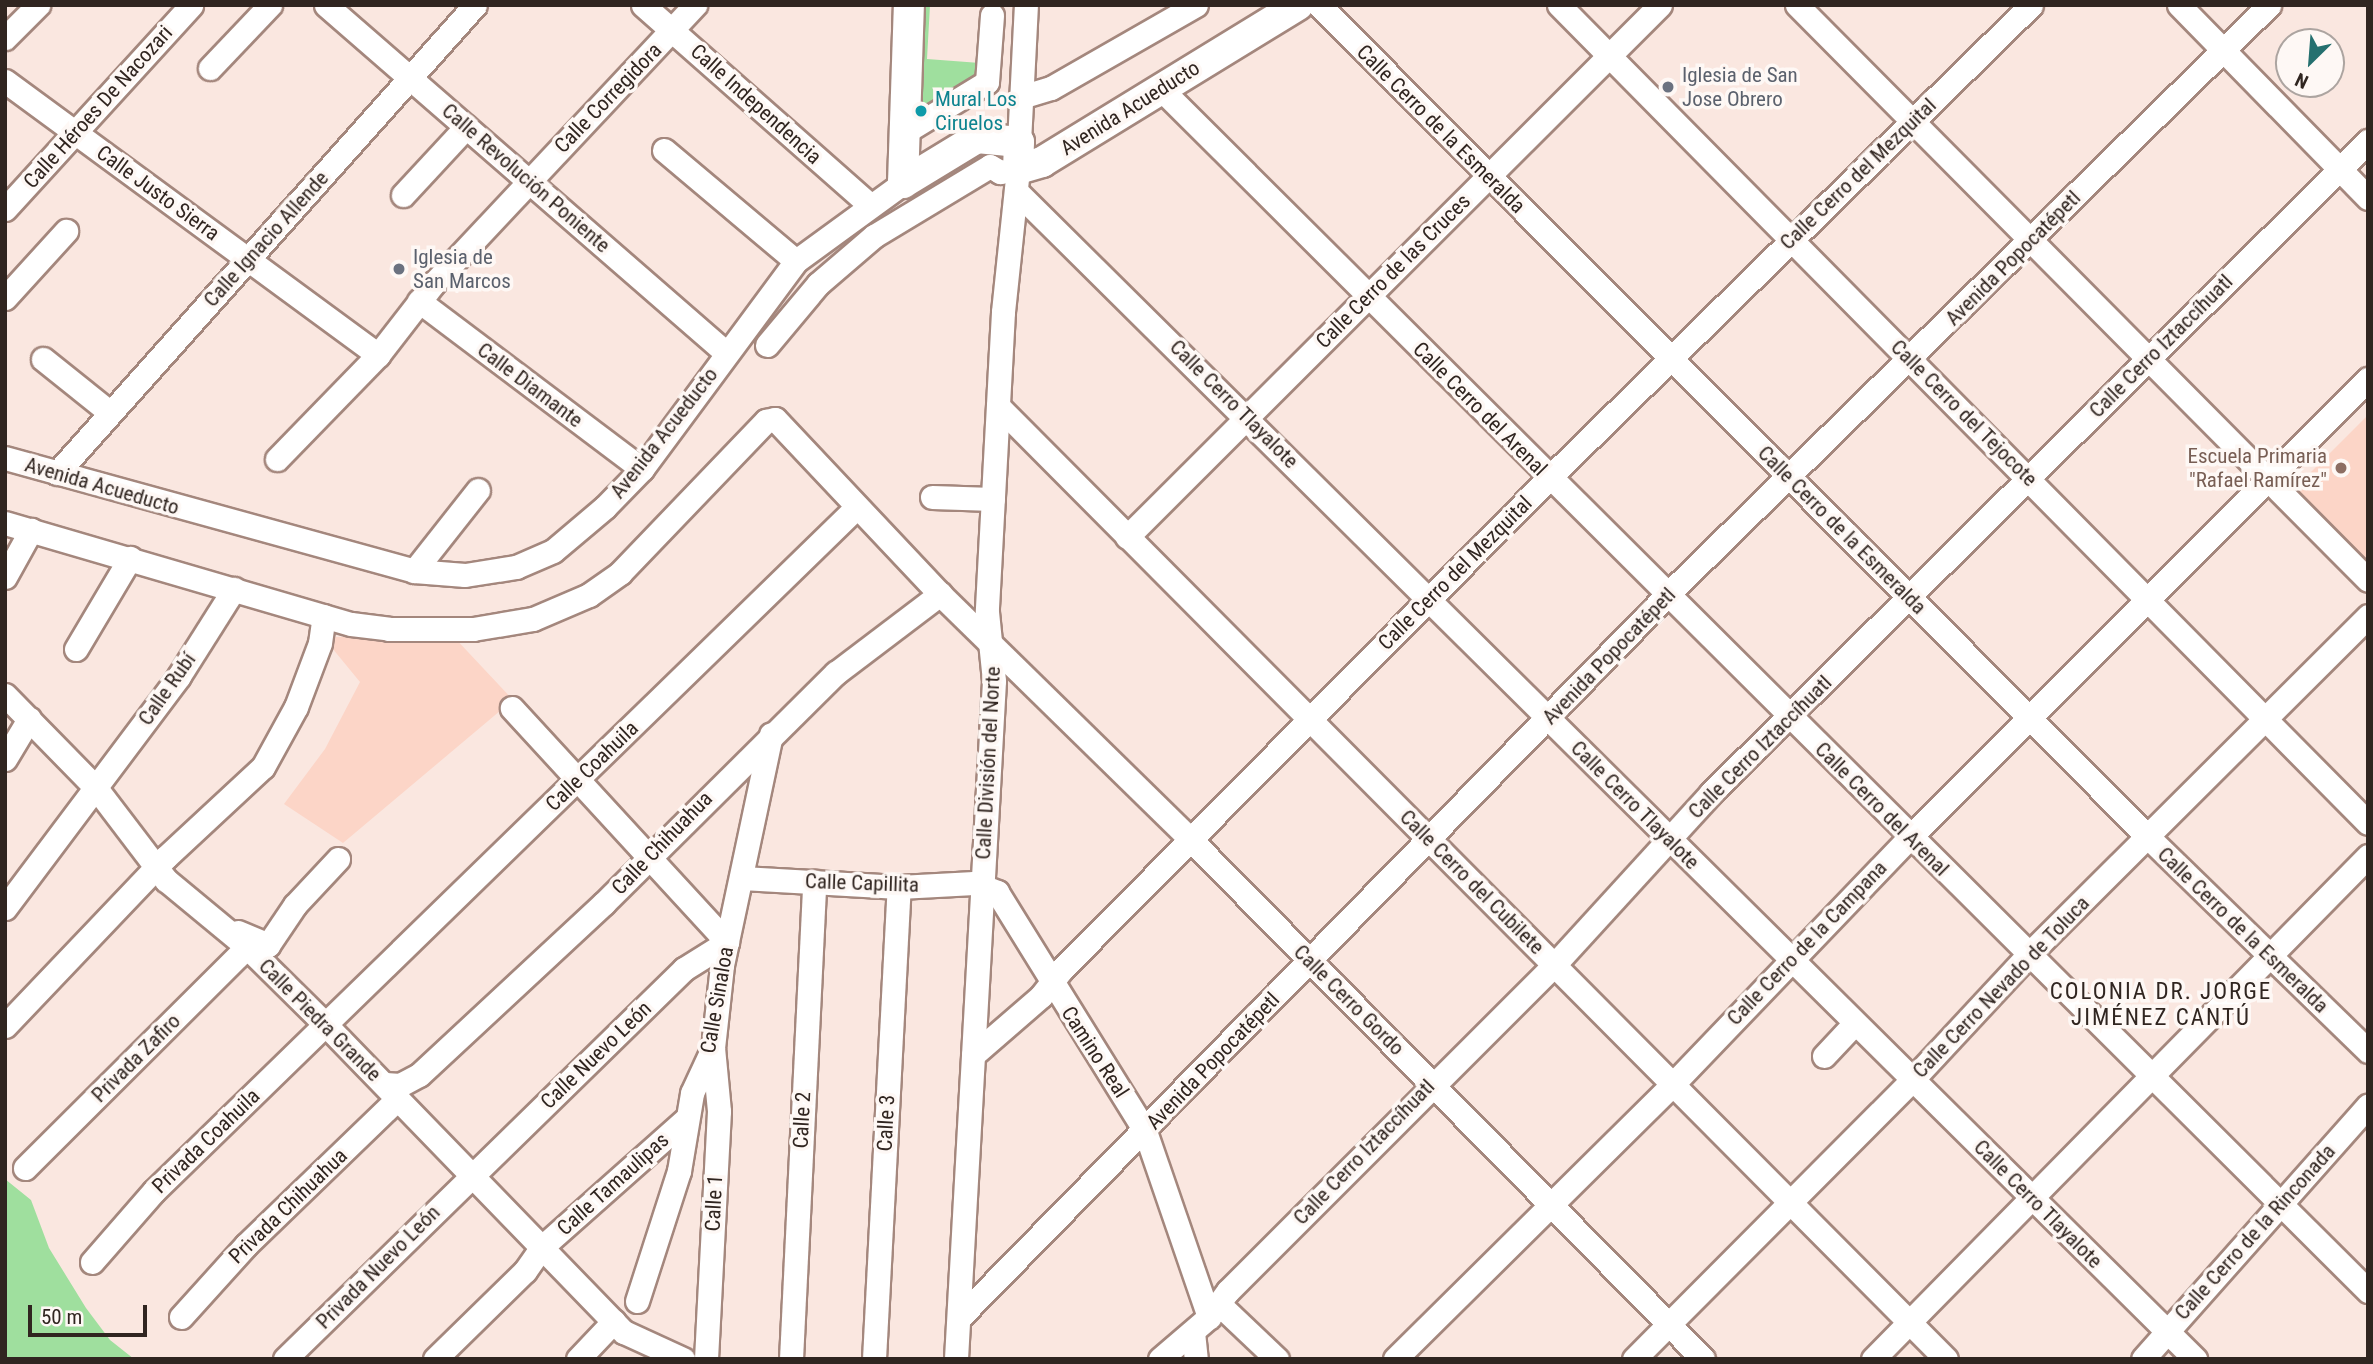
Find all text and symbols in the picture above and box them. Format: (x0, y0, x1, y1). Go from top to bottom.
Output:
street label: Calle Héroes De Nacozari (18, 20, 178, 194)
north arrow (2275, 28, 2345, 98)
street label: Calle Corregidora (549, 38, 667, 158)
street label: Calle Independencia (685, 39, 827, 169)
street label: Calle Cerro de la Esmeralda (1352, 40, 1530, 218)
street label: Avenida Acueducto (1056, 55, 1204, 161)
place label: Iglesia de San Jose Obrero (1682, 62, 1798, 112)
text: N (2292, 68, 2312, 94)
marker: Iglesia de San Jose Obrero (1660, 79, 1676, 95)
place label: Mural Los Ciruelos (935, 86, 1017, 136)
street label: Calle Cerro del Mezquital (1775, 93, 1941, 255)
street label: Calle Revolución Poniente (437, 98, 615, 258)
marker: Mural Los Ciruelos (913, 103, 929, 119)
street label: Calle Justo Sierra (92, 140, 224, 246)
street label: Calle Ignacio Allende (198, 166, 334, 312)
street label: Avenida Popocatépetl (1940, 185, 2086, 331)
street label: Calle Cerro de las Cruces (1311, 189, 1475, 353)
place label: Iglesia de San Marcos (413, 244, 511, 294)
marker: Iglesia de San Marcos (391, 261, 407, 277)
street label: Calle Cerro Iztaccíhuatl (2084, 269, 2238, 423)
street label: Calle Cerro Tlayalote (1164, 334, 1304, 474)
street label: Calle Cerro del Tejocote (1885, 334, 2043, 492)
street label: Calle Diamante (472, 337, 588, 433)
street label: Calle Cerro del Arenal (1408, 337, 1552, 481)
street label: Avenida Acueducto (605, 363, 723, 503)
street label: Calle Cerro de la Esmeralda (1753, 441, 1931, 619)
place label: Escuela Primaria "Rafael Ramírez" (2188, 443, 2327, 493)
street label: Avenida Acueducto (22, 452, 182, 520)
marker: Escuela Primaria "Rafael Ramírez" (2333, 460, 2349, 476)
street label: Calle Cerro del Mezquital (1373, 491, 1537, 655)
street label: Avenida Popocatépetl (1537, 582, 1681, 730)
street label: Calle Rubí (133, 648, 201, 730)
street label: Calle División del Norte (970, 666, 1006, 860)
street label: Calle Cerro Iztaccíhuatl (1683, 670, 1837, 824)
street label: Calle Coahuila (541, 716, 643, 816)
street label: Calle Cerro Tlayalote (1565, 735, 1705, 875)
street label: Calle Cerro del Arenal (1810, 737, 1954, 881)
street label: Calle Chihuahua (606, 786, 718, 900)
street label: Calle Cerro del Cubilete (1395, 805, 1549, 959)
street label: Calle Cerro de la Esmeralda (2152, 842, 2334, 1018)
street label: Calle Cerro de la Campana (1722, 855, 1892, 1031)
street label: Calle Capillita (805, 868, 919, 898)
street label: Calle Cerro Nevado de Toluca (1907, 891, 2095, 1083)
street label: Calle Cerro Gordo (1288, 939, 1410, 1061)
street label: Calle Sinaloa (695, 945, 739, 1055)
street label: Calle Piedra Grande (254, 954, 386, 1086)
district label: COLONIA DR. JORGE JIMÉNEZ CANTÚ (2052, 978, 2270, 1032)
street label: Avenida Popocatépetl (1141, 987, 1285, 1135)
street label: Calle Nuevo León (536, 996, 656, 1114)
street label: Camino Real (1056, 1002, 1134, 1102)
street label: Privada Zafiro (86, 1008, 186, 1108)
street label: Calle Cerro Iztaccíhuatl (1288, 1074, 1440, 1230)
street label: Privada Coahuila (147, 1083, 265, 1199)
street label: Calle 2 (788, 1091, 816, 1149)
street label: Calle 3 (872, 1094, 900, 1152)
street label: Calle Tamaulipas (552, 1127, 674, 1241)
street label: Calle Cerro Tlayalote (1968, 1134, 2108, 1274)
street label: Calle Cerro de la Rinconada (2169, 1139, 2341, 1325)
street label: Privada Chihuahua (224, 1143, 352, 1269)
street label: Calle 1 (700, 1174, 728, 1232)
street label: Privada Nuevo León (311, 1200, 445, 1334)
scale bar (32, 1290, 150, 1334)
text: 50 m (41, 1305, 82, 1329)

